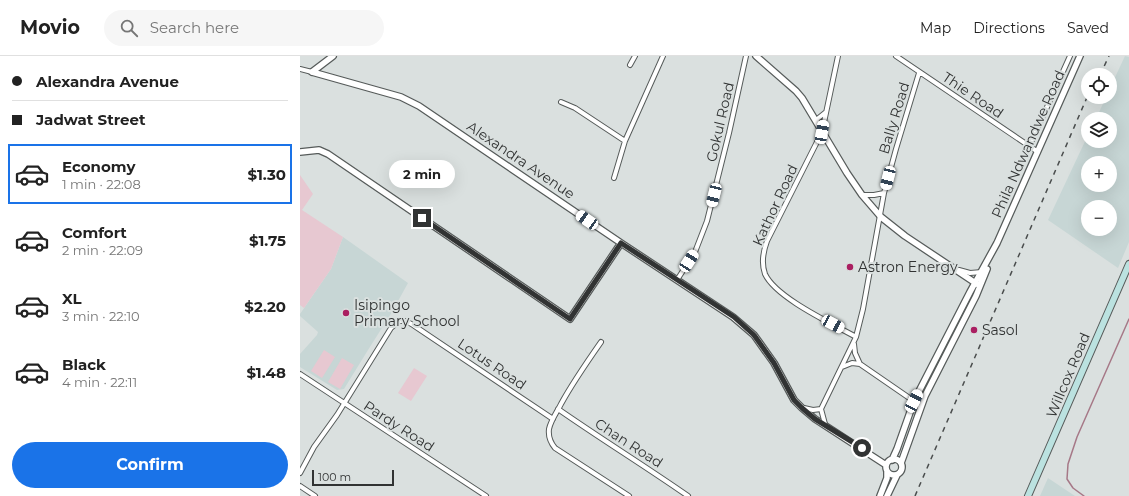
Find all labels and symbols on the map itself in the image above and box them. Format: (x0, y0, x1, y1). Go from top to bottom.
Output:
street label: Phila Ndwandwe Road (987, 67, 1069, 221)
street label: Thie Road (939, 68, 1007, 122)
street label: Gokul Road (702, 80, 738, 164)
street label: Bally Road (875, 80, 913, 156)
street label: Alexandra Avenue (464, 117, 578, 203)
car (814, 119, 830, 145)
callout: 2 min (389, 160, 455, 188)
street label: Kathor Road (748, 161, 802, 249)
car (879, 165, 897, 191)
car (705, 182, 723, 208)
car (574, 208, 600, 232)
route end (413, 209, 431, 227)
car (677, 248, 701, 274)
place label: Astron Energy (858, 258, 958, 276)
marker: Astron Energy (845, 262, 855, 272)
place label: Isipingo Primary School (354, 296, 460, 330)
marker: Isipingo Primary School (341, 308, 351, 318)
car (820, 313, 846, 335)
place label: Sasol (982, 321, 1018, 339)
marker: Sasol (969, 325, 979, 335)
street label: Willcox Road (1042, 330, 1094, 420)
street label: Lotus Road (454, 334, 530, 394)
car (903, 388, 925, 414)
street label: Pardy Road (360, 396, 438, 456)
street label: Chan Road (592, 414, 666, 472)
route start (853, 439, 871, 457)
scale bar (312, 468, 394, 487)

